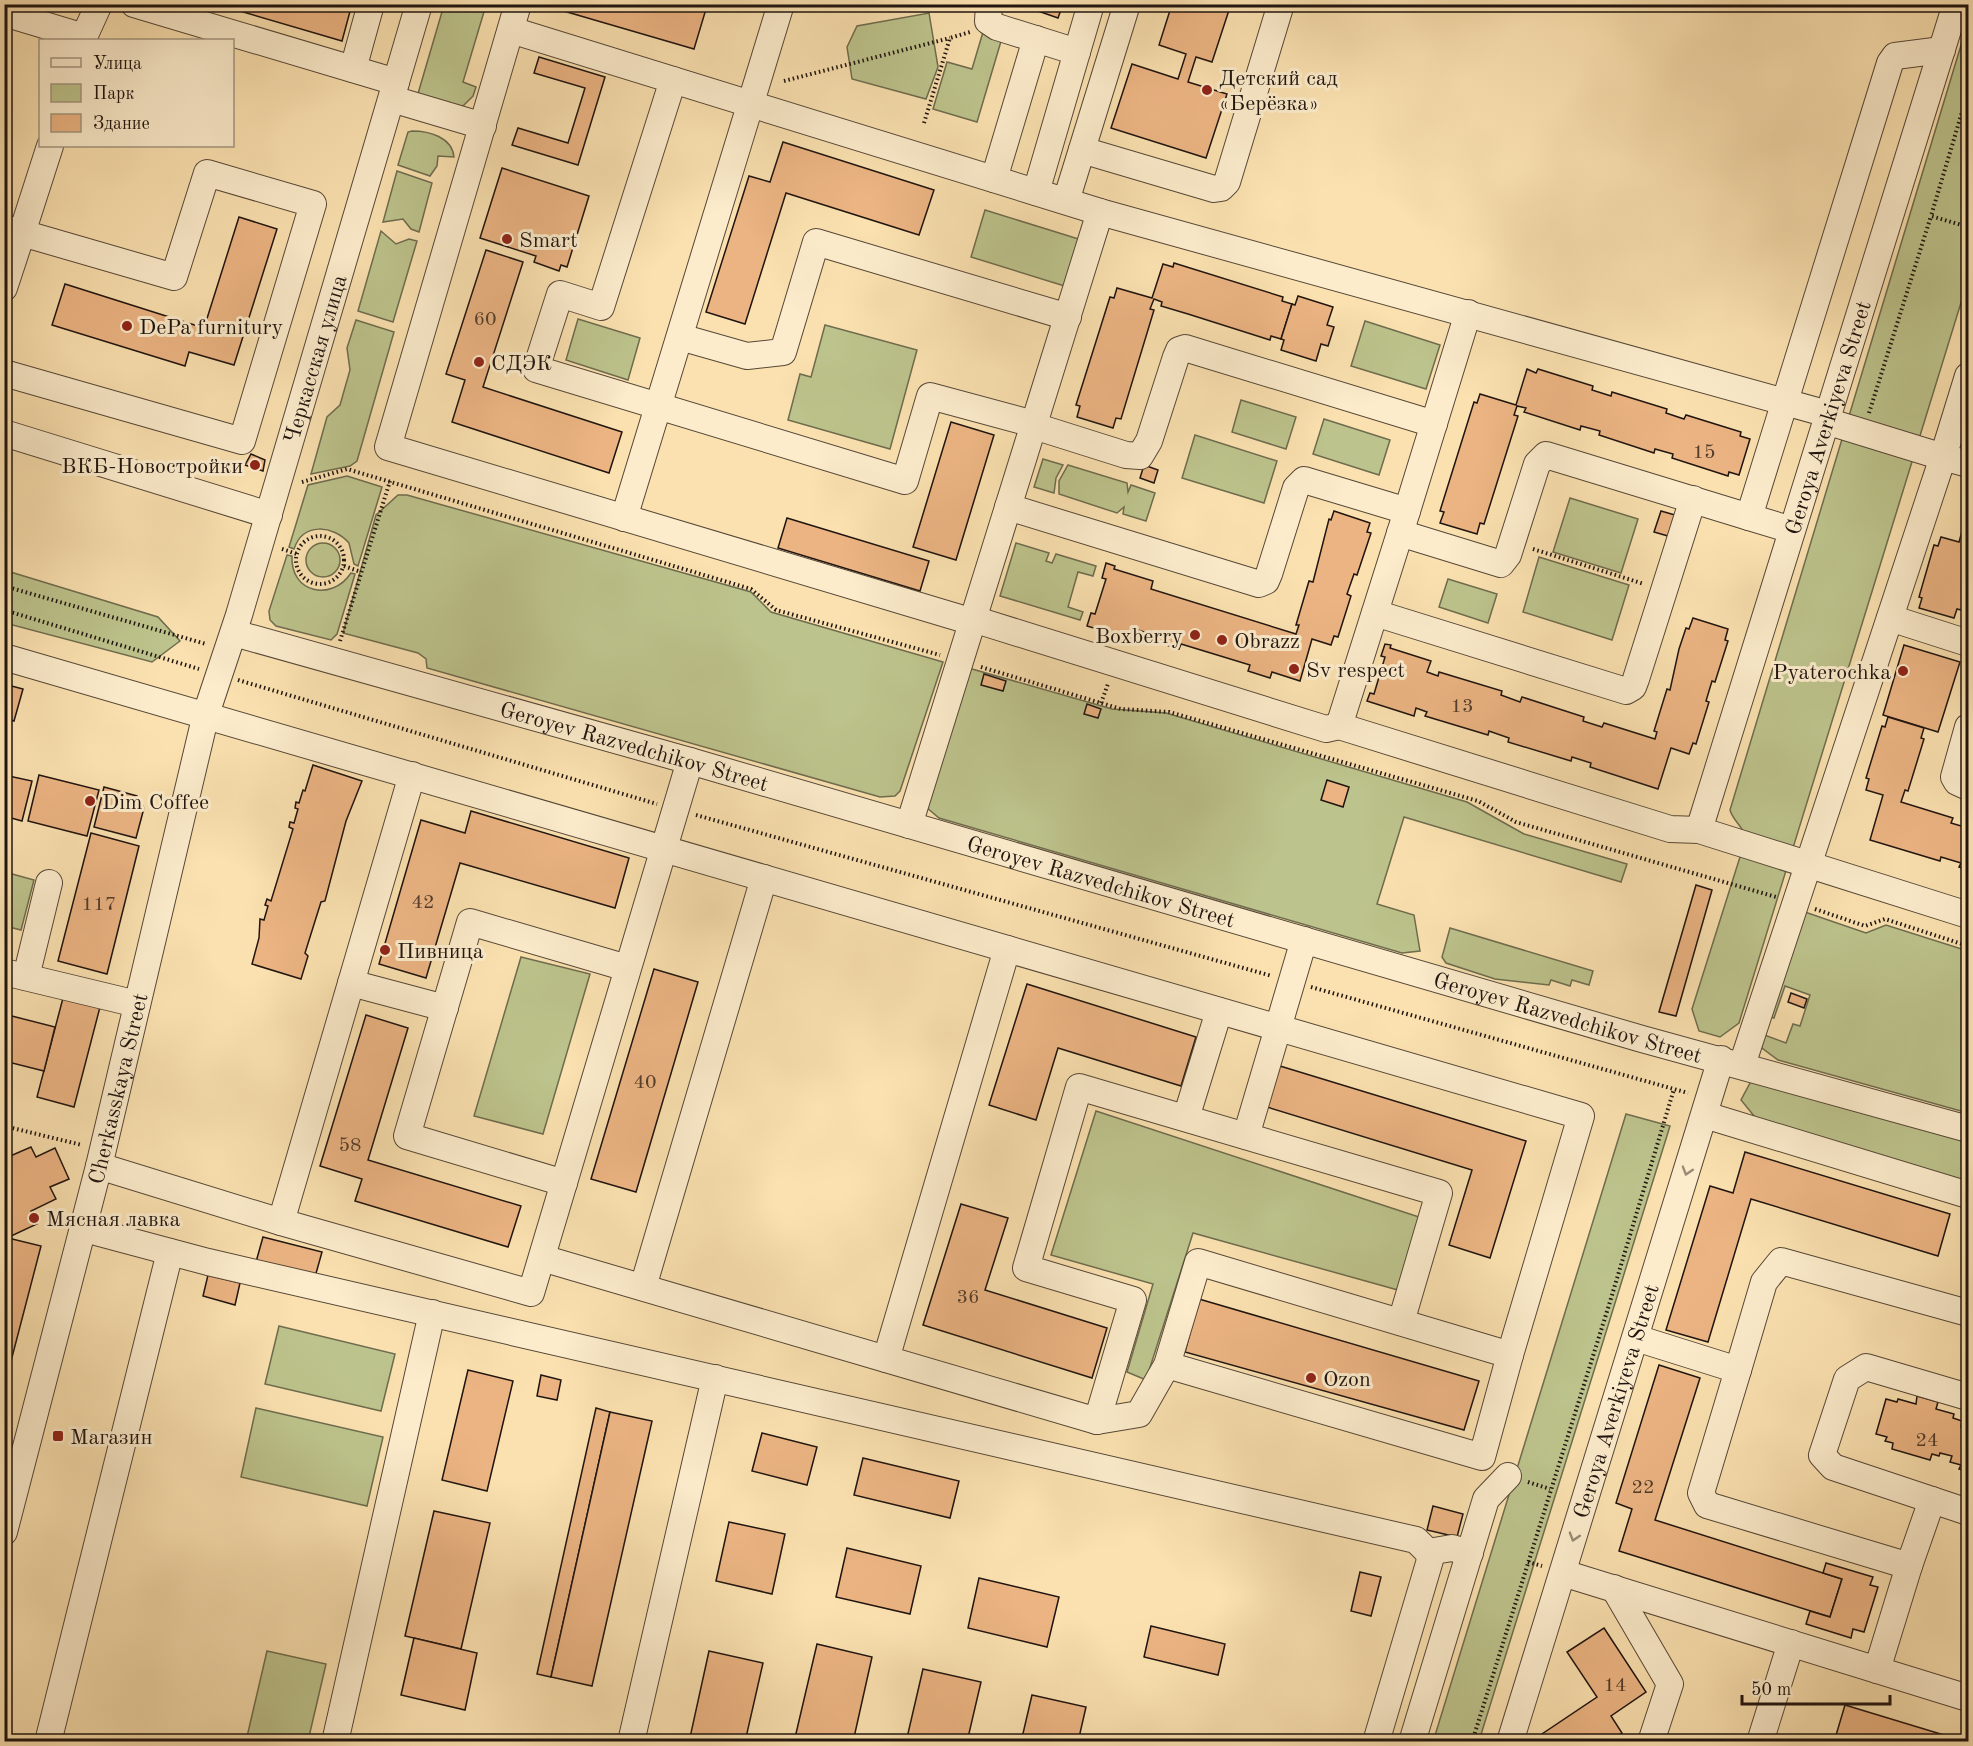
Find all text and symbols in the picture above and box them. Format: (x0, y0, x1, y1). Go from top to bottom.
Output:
legend (39, 39, 234, 147)
text: Улица (93, 55, 142, 73)
place label: Детский сад «Берёзка» (1219, 68, 1338, 115)
marker: Детский сад «Берёзка» (1200, 83, 1214, 97)
text: Парк (93, 85, 134, 103)
text: Здание (93, 115, 150, 133)
place label: Smart (519, 230, 578, 252)
marker: Smart (500, 232, 514, 246)
street label: Черкасская улица (281, 272, 352, 446)
street label: Geroya Averkiyeva Street (1783, 299, 1876, 538)
house number: 60 (473, 310, 497, 330)
place label: DePa furnitury (139, 317, 284, 339)
marker: DePa furnitury (120, 319, 134, 333)
place label: СДЭК (491, 353, 552, 375)
marker: СДЭК (472, 355, 486, 369)
house number: 15 (1692, 443, 1716, 463)
place label: ВКБ-Новостройки (61, 456, 243, 478)
marker: ВКБ-Новостройки (248, 458, 262, 472)
place label: Boxberry (1095, 626, 1183, 648)
marker: Boxberry (1188, 628, 1202, 642)
place label: Obrazz (1234, 631, 1300, 653)
marker: Obrazz (1215, 633, 1229, 647)
place label: Sv respect (1306, 660, 1405, 682)
marker: Sv respect (1287, 662, 1301, 676)
place label: Pyaterochka (1773, 662, 1891, 684)
marker: Pyaterochka (1896, 664, 1910, 678)
house number: 13 (1450, 697, 1474, 717)
street label: Geroyev Razvedchikov Street (497, 699, 771, 796)
place label: Dim Coffee (102, 792, 209, 814)
marker: Dim Coffee (83, 794, 97, 808)
street label: Geroyev Razvedchikov Street (964, 833, 1237, 933)
house number: 42 (411, 893, 435, 913)
house number: 117 (82, 895, 116, 915)
place label: Пивница (397, 941, 484, 963)
marker: Пивница (378, 943, 392, 957)
street label: Geroyev Razvedchikov Street (1431, 970, 1704, 1068)
street label: Cherkasskaya Street (86, 991, 153, 1187)
house number: 40 (633, 1073, 657, 1093)
house number: 58 (338, 1136, 362, 1156)
one-way arrow (1682, 1165, 1695, 1176)
place label: Мясная лавка (46, 1209, 181, 1231)
marker: Мясная лавка (27, 1211, 41, 1225)
street label: Geroya Averkiyeva Street (1571, 1282, 1664, 1521)
house number: 36 (956, 1288, 980, 1308)
place label: Ozon (1323, 1369, 1371, 1391)
marker: Ozon (1304, 1371, 1318, 1385)
place label: Магазин (70, 1427, 153, 1449)
marker: Магазин (51, 1429, 65, 1443)
house number: 24 (1915, 1431, 1939, 1451)
house number: 22 (1631, 1478, 1655, 1498)
one-way arrow (1569, 1532, 1581, 1542)
scale bar (1742, 1668, 1890, 1706)
house number: 14 (1603, 1676, 1627, 1696)
text: 50 m (1751, 1681, 1791, 1699)

